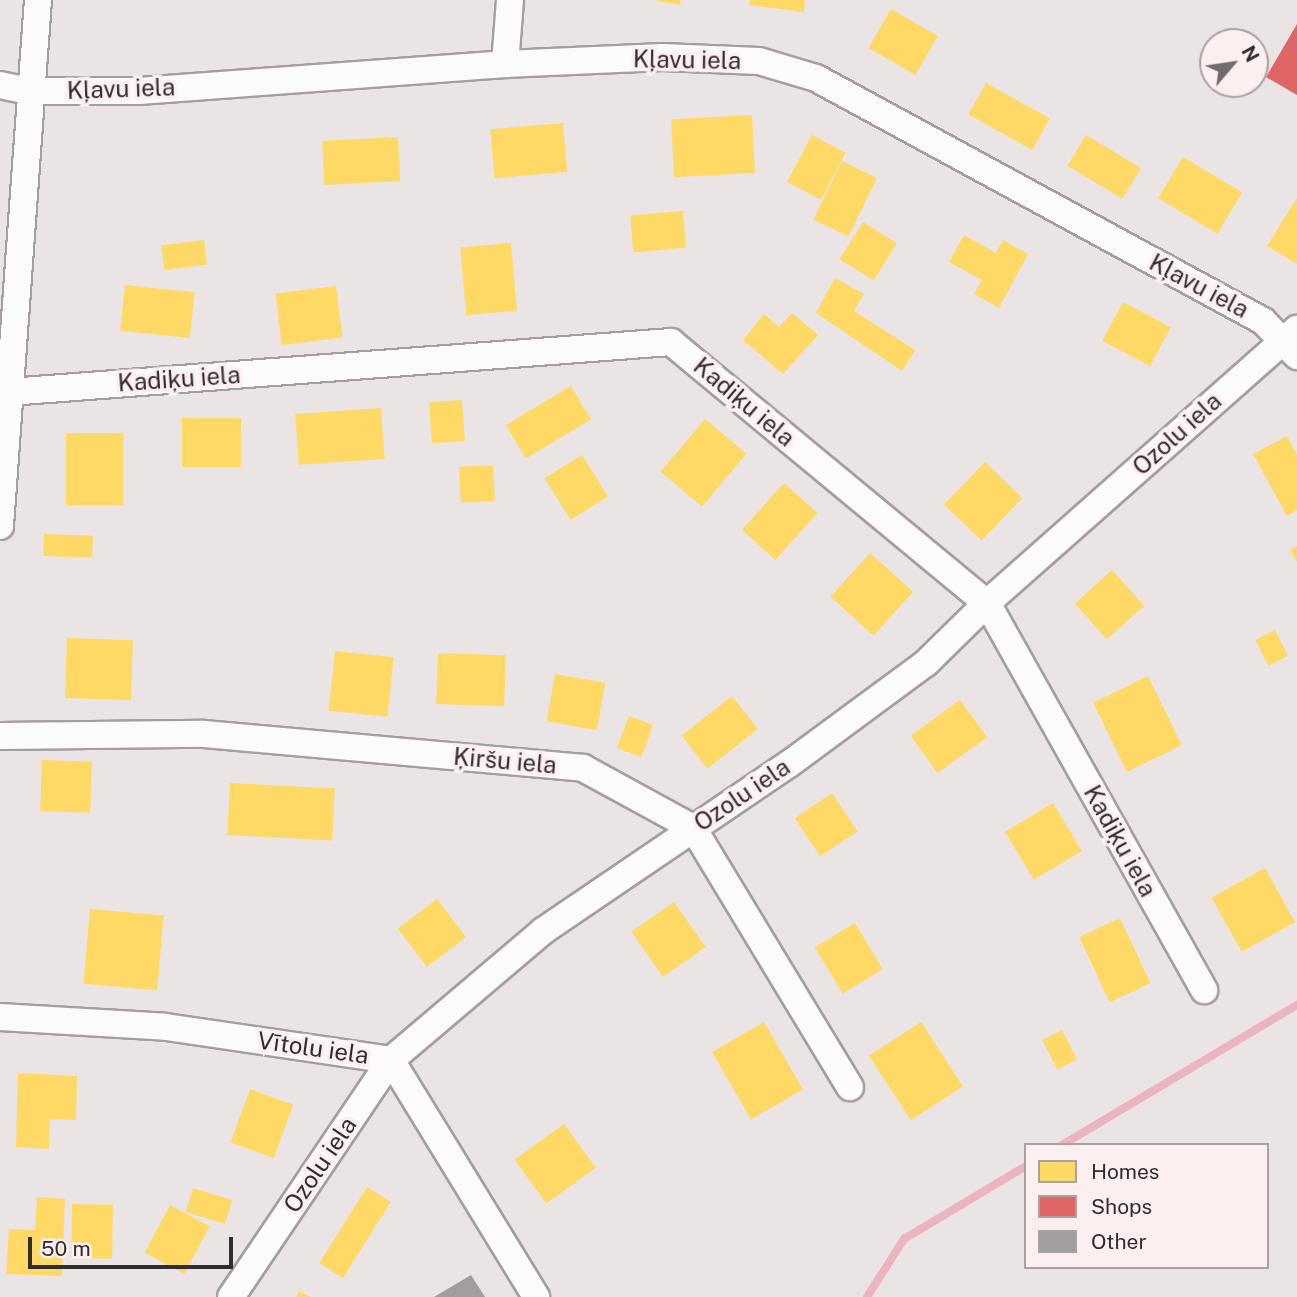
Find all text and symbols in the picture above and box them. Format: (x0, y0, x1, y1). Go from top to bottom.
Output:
north arrow (1199, 28, 1269, 98)
text: N (1237, 42, 1264, 66)
street label: Kļavu iela (633, 45, 741, 75)
street label: Kļavu iela (66, 73, 176, 105)
street label: Kļavu iela (1144, 248, 1254, 324)
street label: Kadiķu iela (688, 351, 800, 453)
street label: Kadiķu iela (117, 360, 241, 398)
street label: Ozolu iela (1127, 387, 1227, 481)
street label: Ķiršu iela (452, 742, 558, 780)
street label: Ozolu iela (689, 753, 795, 837)
street label: Kadiķu iela (1078, 780, 1162, 902)
street label: Vītolu iela (256, 1026, 370, 1070)
street label: Ozolu iela (278, 1112, 362, 1218)
legend (1024, 1143, 1269, 1269)
text: Homes (1091, 1159, 1159, 1184)
text: Shops (1091, 1194, 1152, 1219)
scale bar (32, 1224, 236, 1268)
text: Other (1091, 1229, 1147, 1254)
text: 50 m (41, 1236, 91, 1261)

